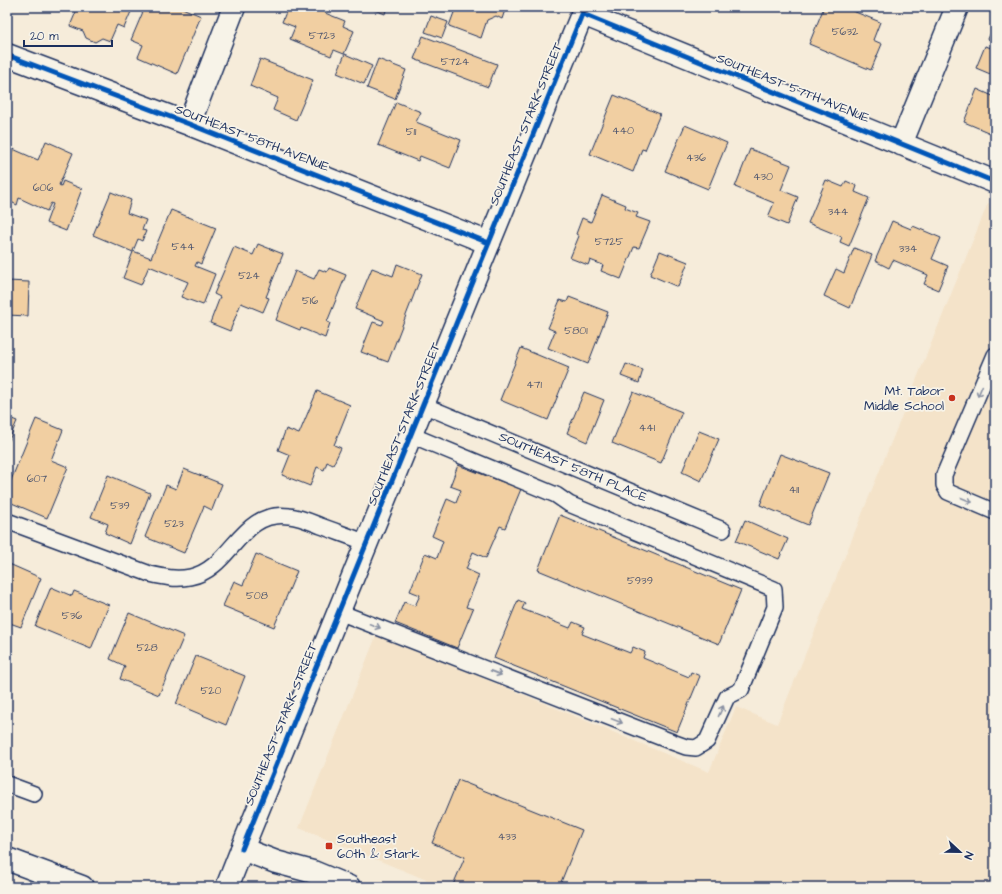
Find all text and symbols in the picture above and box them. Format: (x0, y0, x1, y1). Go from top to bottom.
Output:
scale bar (24, 22, 112, 48)
house number: 5632 (832, 24, 859, 39)
text: 20 m (30, 28, 59, 45)
house number: 5723 (309, 28, 336, 43)
street label: SOUTHEAST STARK STREET (485, 39, 567, 208)
street label: SOUTHEAST 57TH AVENUE (714, 49, 873, 127)
house number: 5724 (441, 54, 470, 69)
street label: SOUTHEAST 58TH AVENUE (172, 100, 332, 176)
house number: 440 (612, 123, 634, 138)
house number: 511 (406, 124, 417, 139)
house number: 436 (686, 150, 706, 165)
house number: 430 (753, 169, 773, 184)
house number: 606 (33, 180, 53, 195)
house number: 344 (828, 204, 849, 219)
house number: 5725 (595, 234, 624, 249)
house number: 544 (172, 239, 195, 254)
house number: 334 (899, 241, 918, 256)
house number: 524 (238, 268, 260, 283)
house number: 516 (302, 293, 318, 308)
house number: 5801 (564, 323, 588, 338)
street label: SOUTHEAST STARK STREET (363, 339, 445, 508)
house number: 471 (526, 377, 542, 392)
place label: Mt. Tabor Middle School (864, 382, 944, 415)
one-way arrow (976, 384, 983, 396)
marker: Mt. Tabor Middle School (947, 393, 957, 403)
house number: 441 (639, 420, 656, 435)
street label: SOUTHEAST 58TH PLACE (496, 428, 650, 507)
house number: 607 (27, 471, 48, 486)
house number: 411 (789, 482, 800, 497)
one-way arrow (960, 497, 972, 504)
house number: 539 (110, 498, 130, 513)
house number: 523 (164, 516, 184, 531)
house number: 5939 (627, 573, 653, 588)
house number: 508 (246, 588, 268, 603)
house number: 536 (62, 608, 82, 623)
one-way arrow (369, 622, 381, 630)
street label: SOUTHEAST STARK STREET (240, 639, 322, 808)
house number: 528 (136, 640, 158, 655)
one-way arrow (490, 670, 502, 678)
house number: 520 (200, 683, 222, 698)
one-way arrow (718, 705, 725, 717)
one-way arrow (611, 717, 623, 725)
house number: 433 (498, 829, 517, 844)
place label: Southeast 60th & Stark (337, 830, 420, 863)
north arrow (940, 832, 980, 872)
marker: Southeast 60th & Stark (324, 841, 334, 851)
text: N (961, 850, 977, 862)

